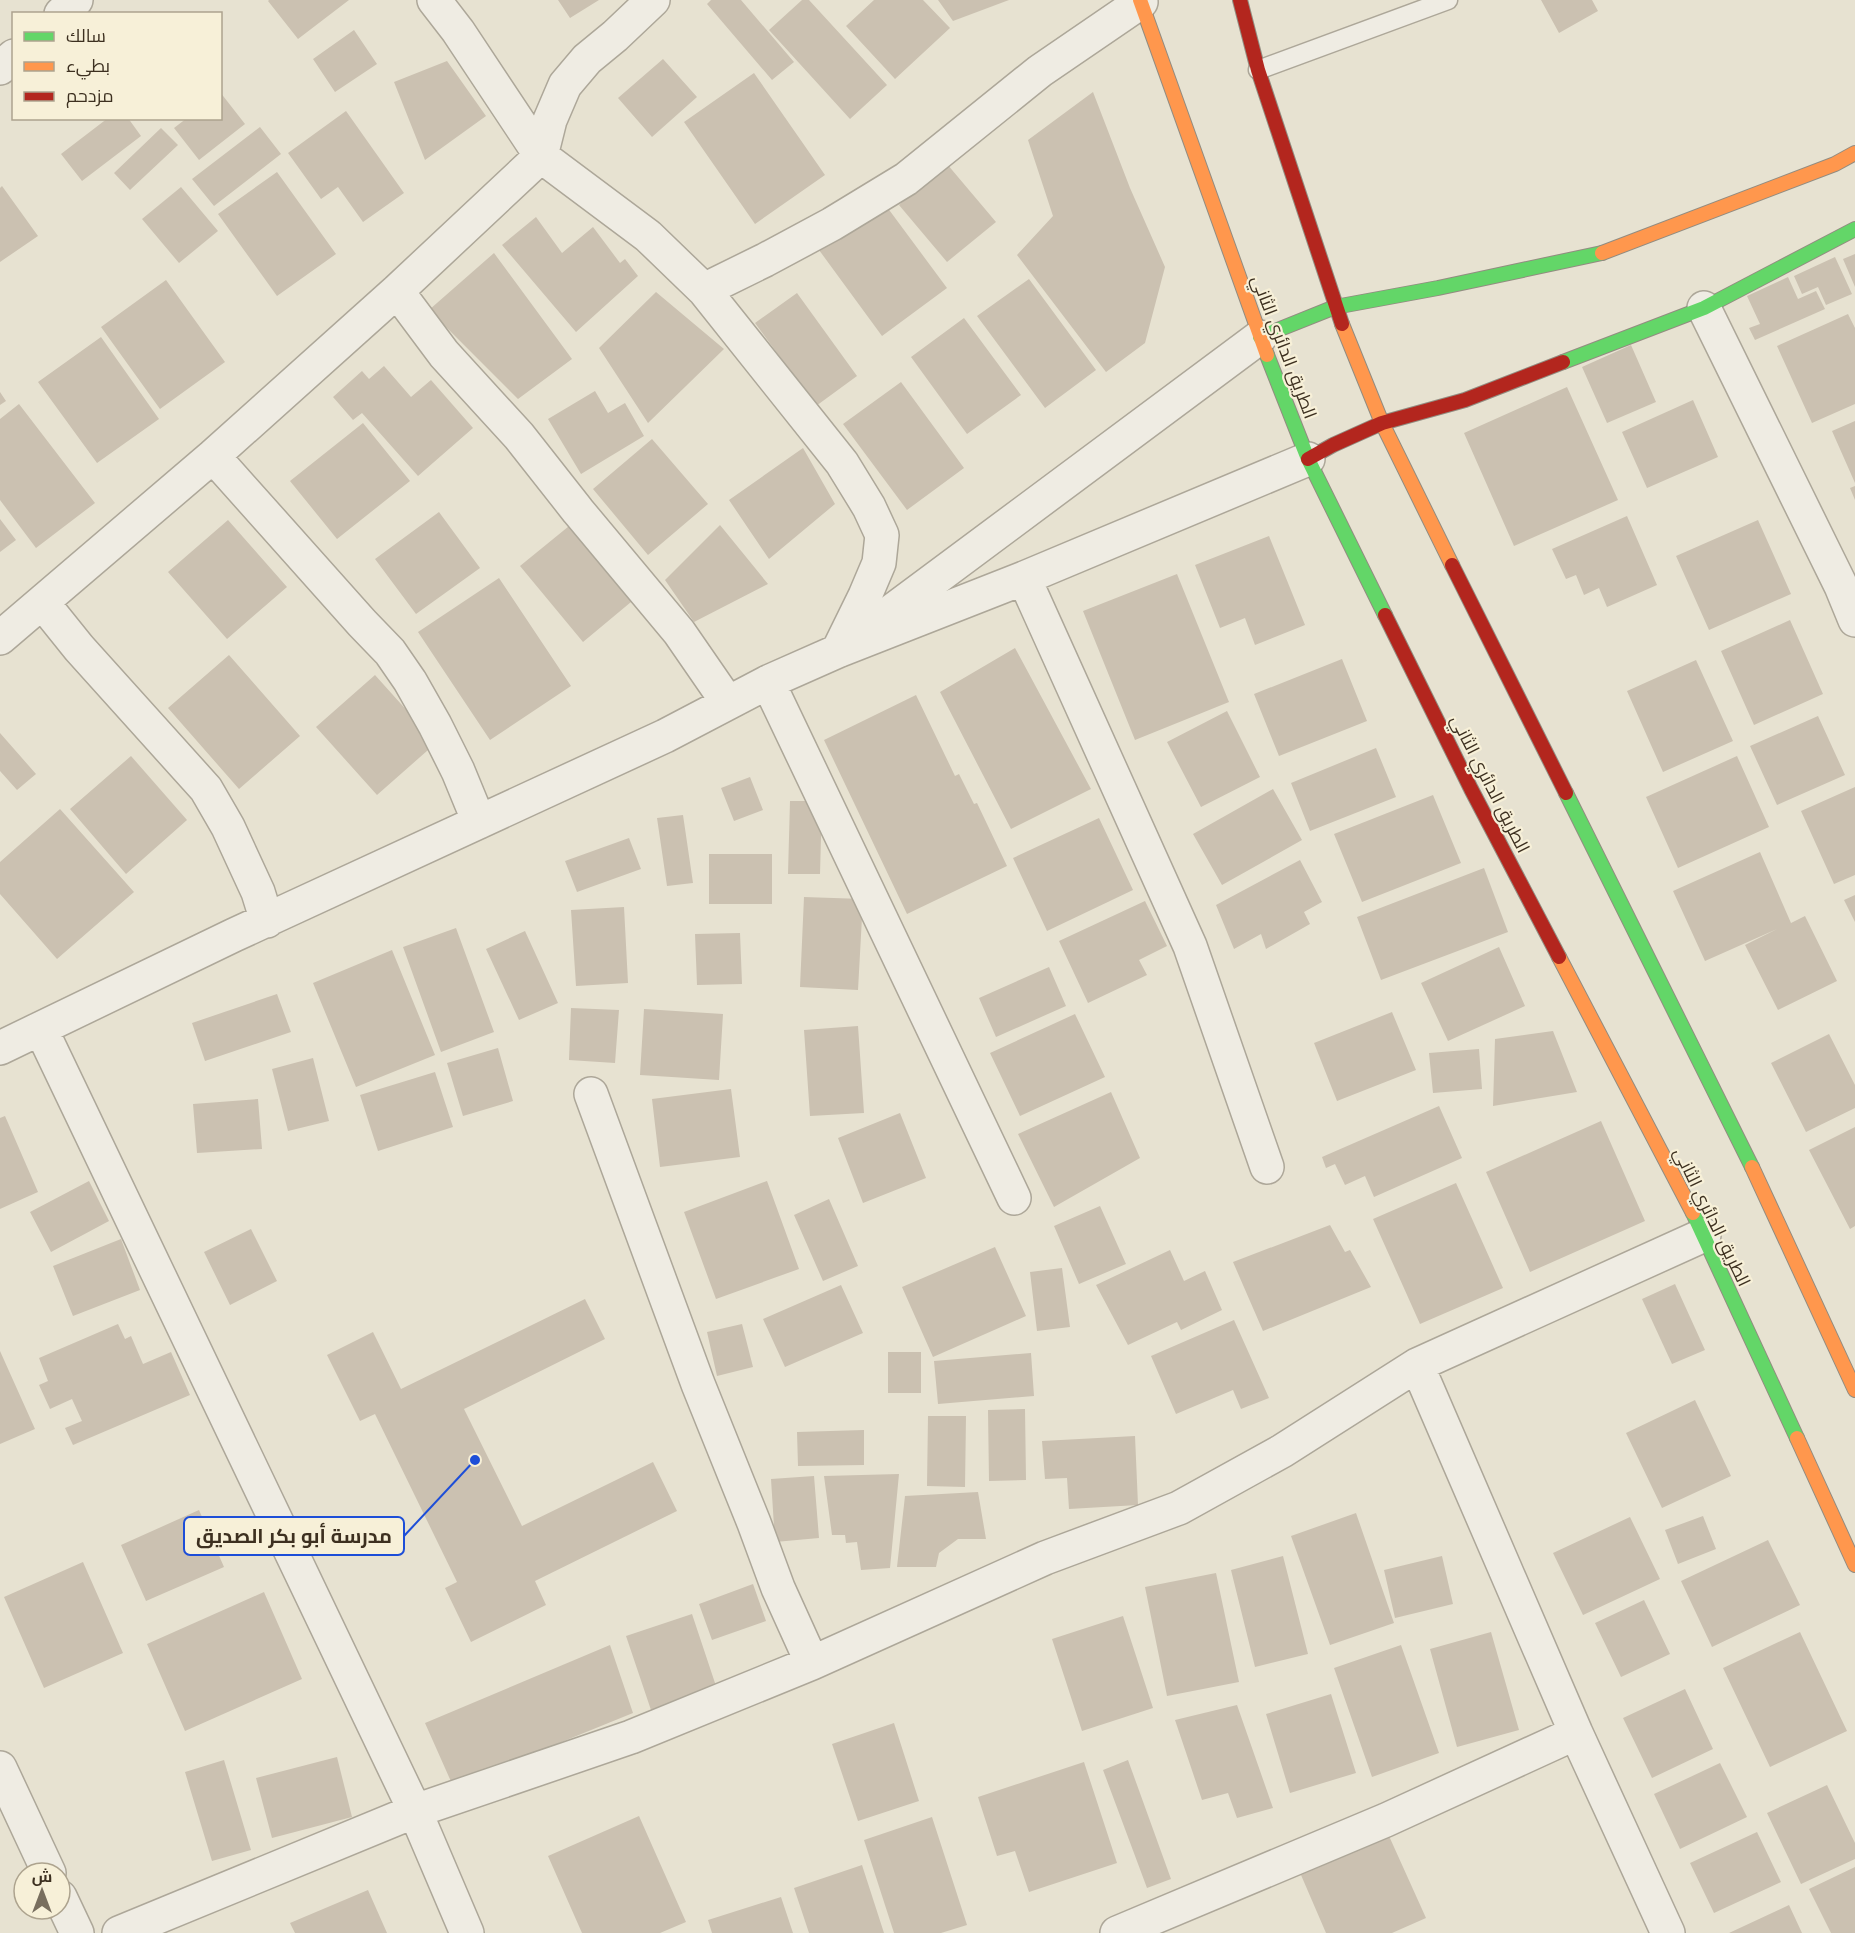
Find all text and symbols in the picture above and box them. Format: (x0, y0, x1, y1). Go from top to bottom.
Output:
legend (12, 12, 222, 120)
text: سالك (66, 23, 106, 50)
text: بطيء (66, 53, 110, 80)
text: مزدحم (66, 83, 114, 110)
street label: الطريق الدائري الثاني (1244, 272, 1323, 423)
street label: الطريق الدائري الثاني (1443, 710, 1536, 858)
street label: الطريق الدائري الثاني (1666, 1143, 1757, 1291)
callout: مدرسة أبو بكر الصديق (184, 1517, 404, 1555)
text: مدرسة أبو بكر الصديق (196, 1522, 392, 1552)
north arrow (12, 1861, 72, 1921)
text: ش (32, 1865, 52, 1889)

